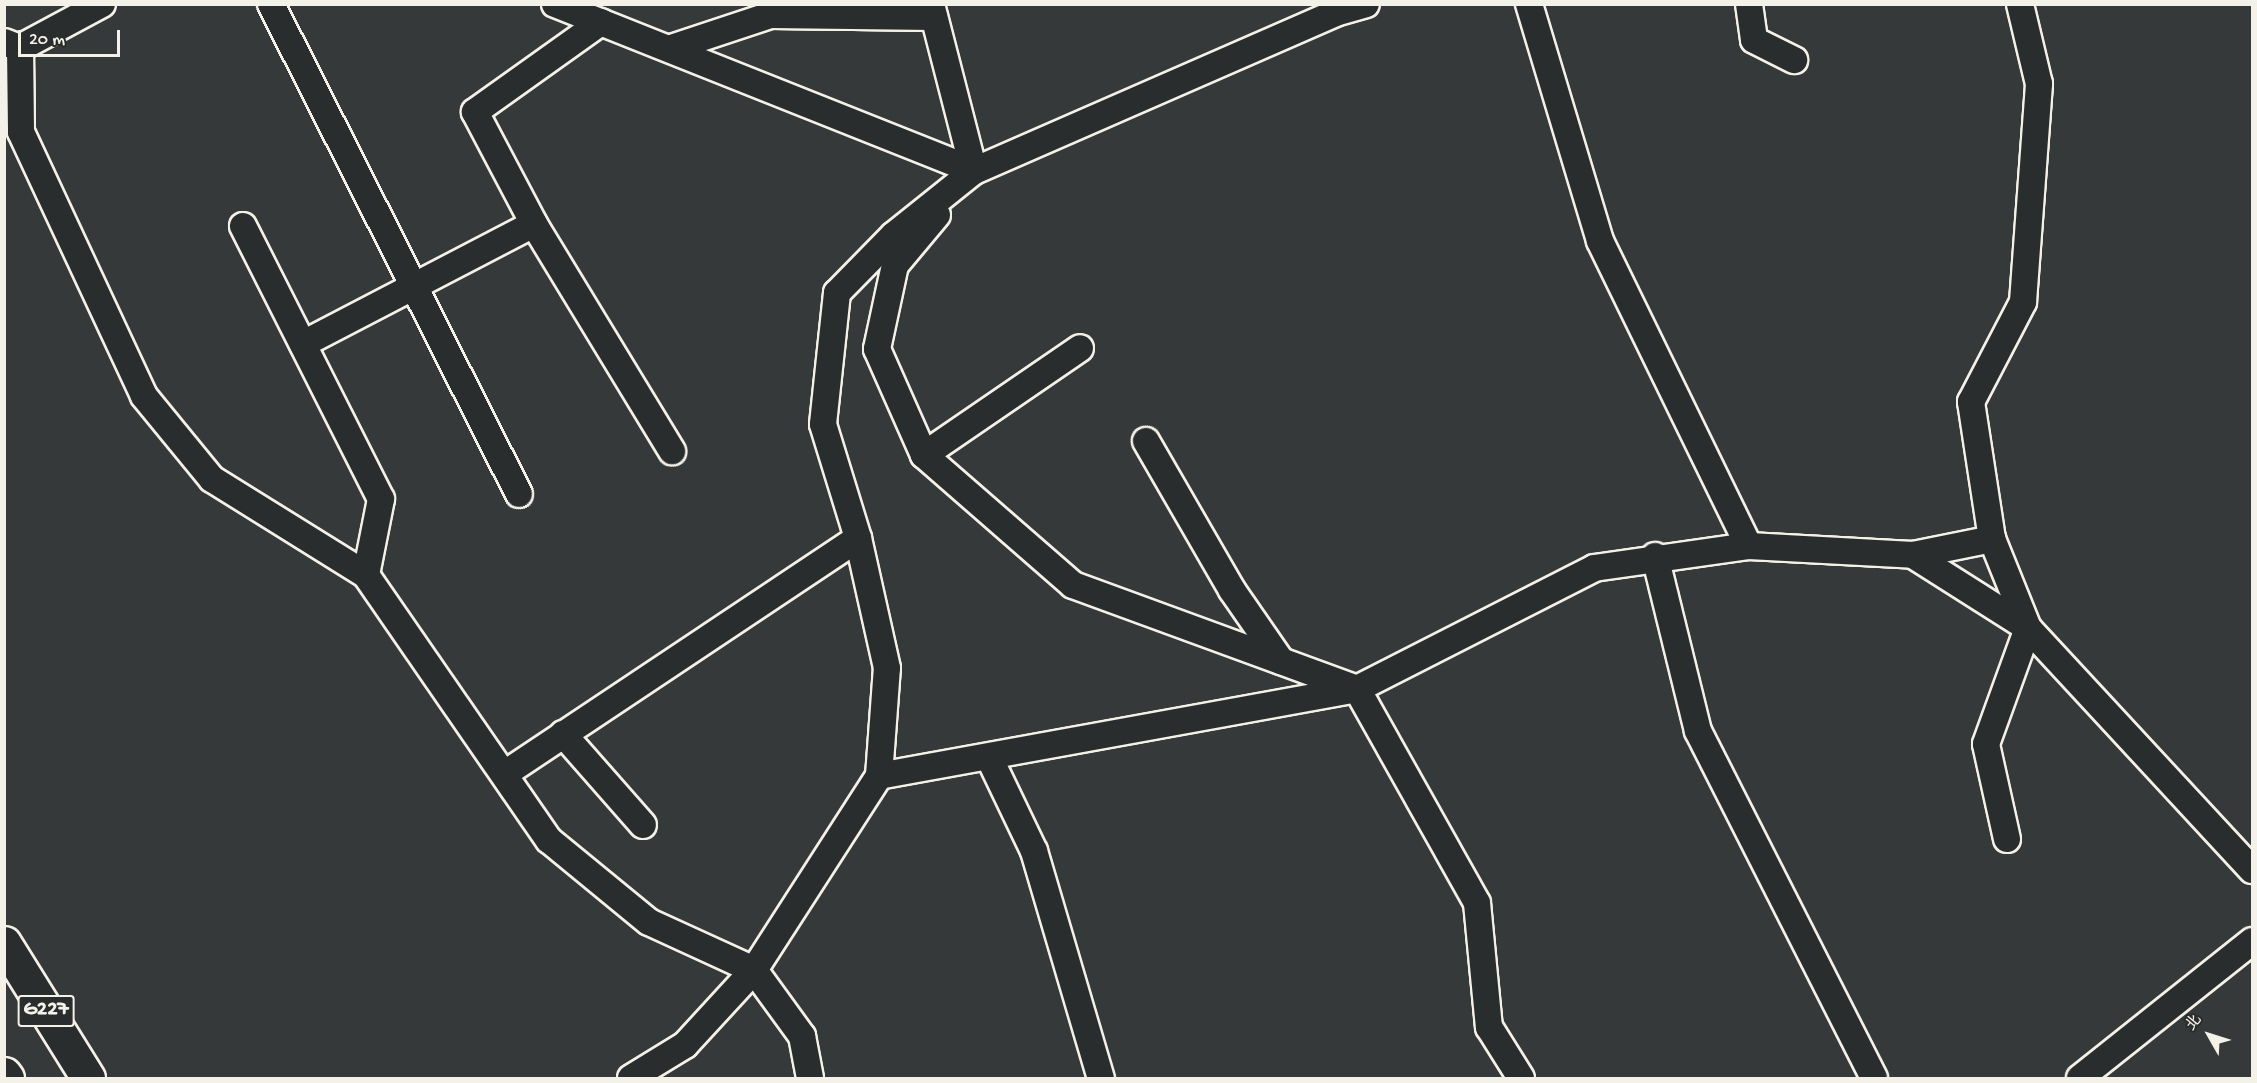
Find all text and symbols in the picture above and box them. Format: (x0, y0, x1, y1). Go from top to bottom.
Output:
scale bar (21, 18, 123, 56)
text: 20 m (29, 30, 65, 51)
road number: G227 (18, 993, 74, 1029)
north arrow (2179, 1005, 2239, 1065)
text: 北 (2182, 1011, 2207, 1036)

